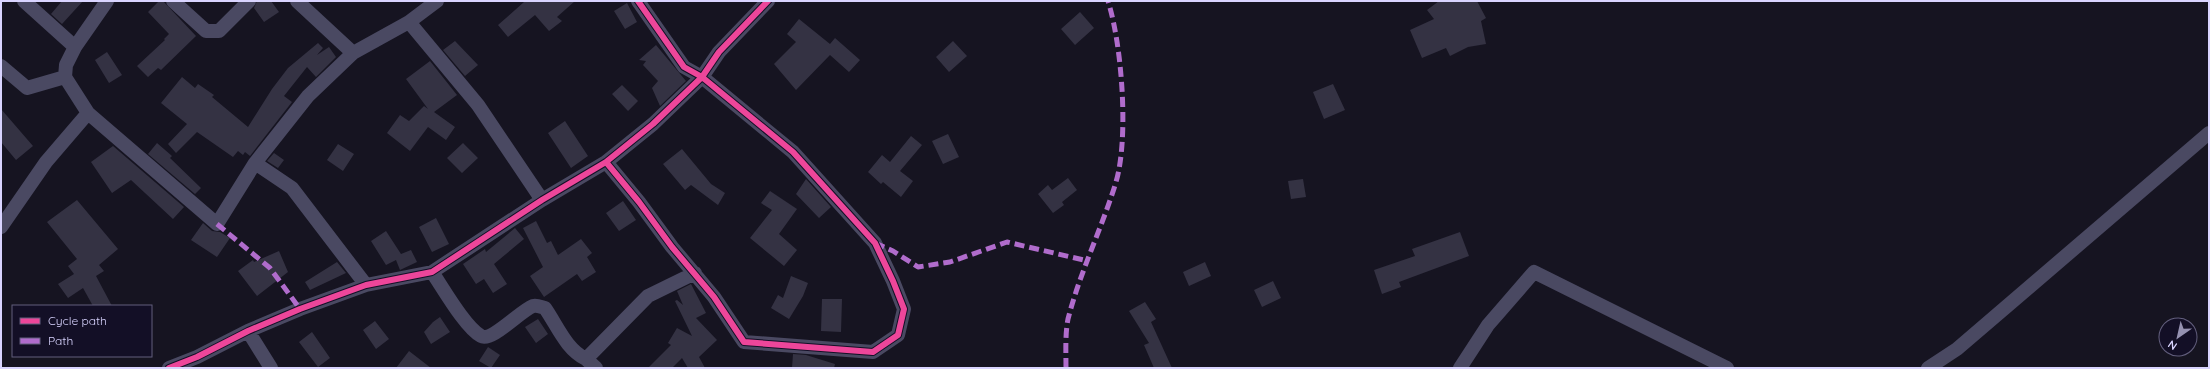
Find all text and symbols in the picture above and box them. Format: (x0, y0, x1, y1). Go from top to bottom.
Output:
legend (12, 305, 152, 357)
text: Cycle path (48, 313, 107, 328)
north arrow (2158, 317, 2198, 357)
text: Path (48, 333, 73, 348)
text: N (2165, 337, 2180, 353)

